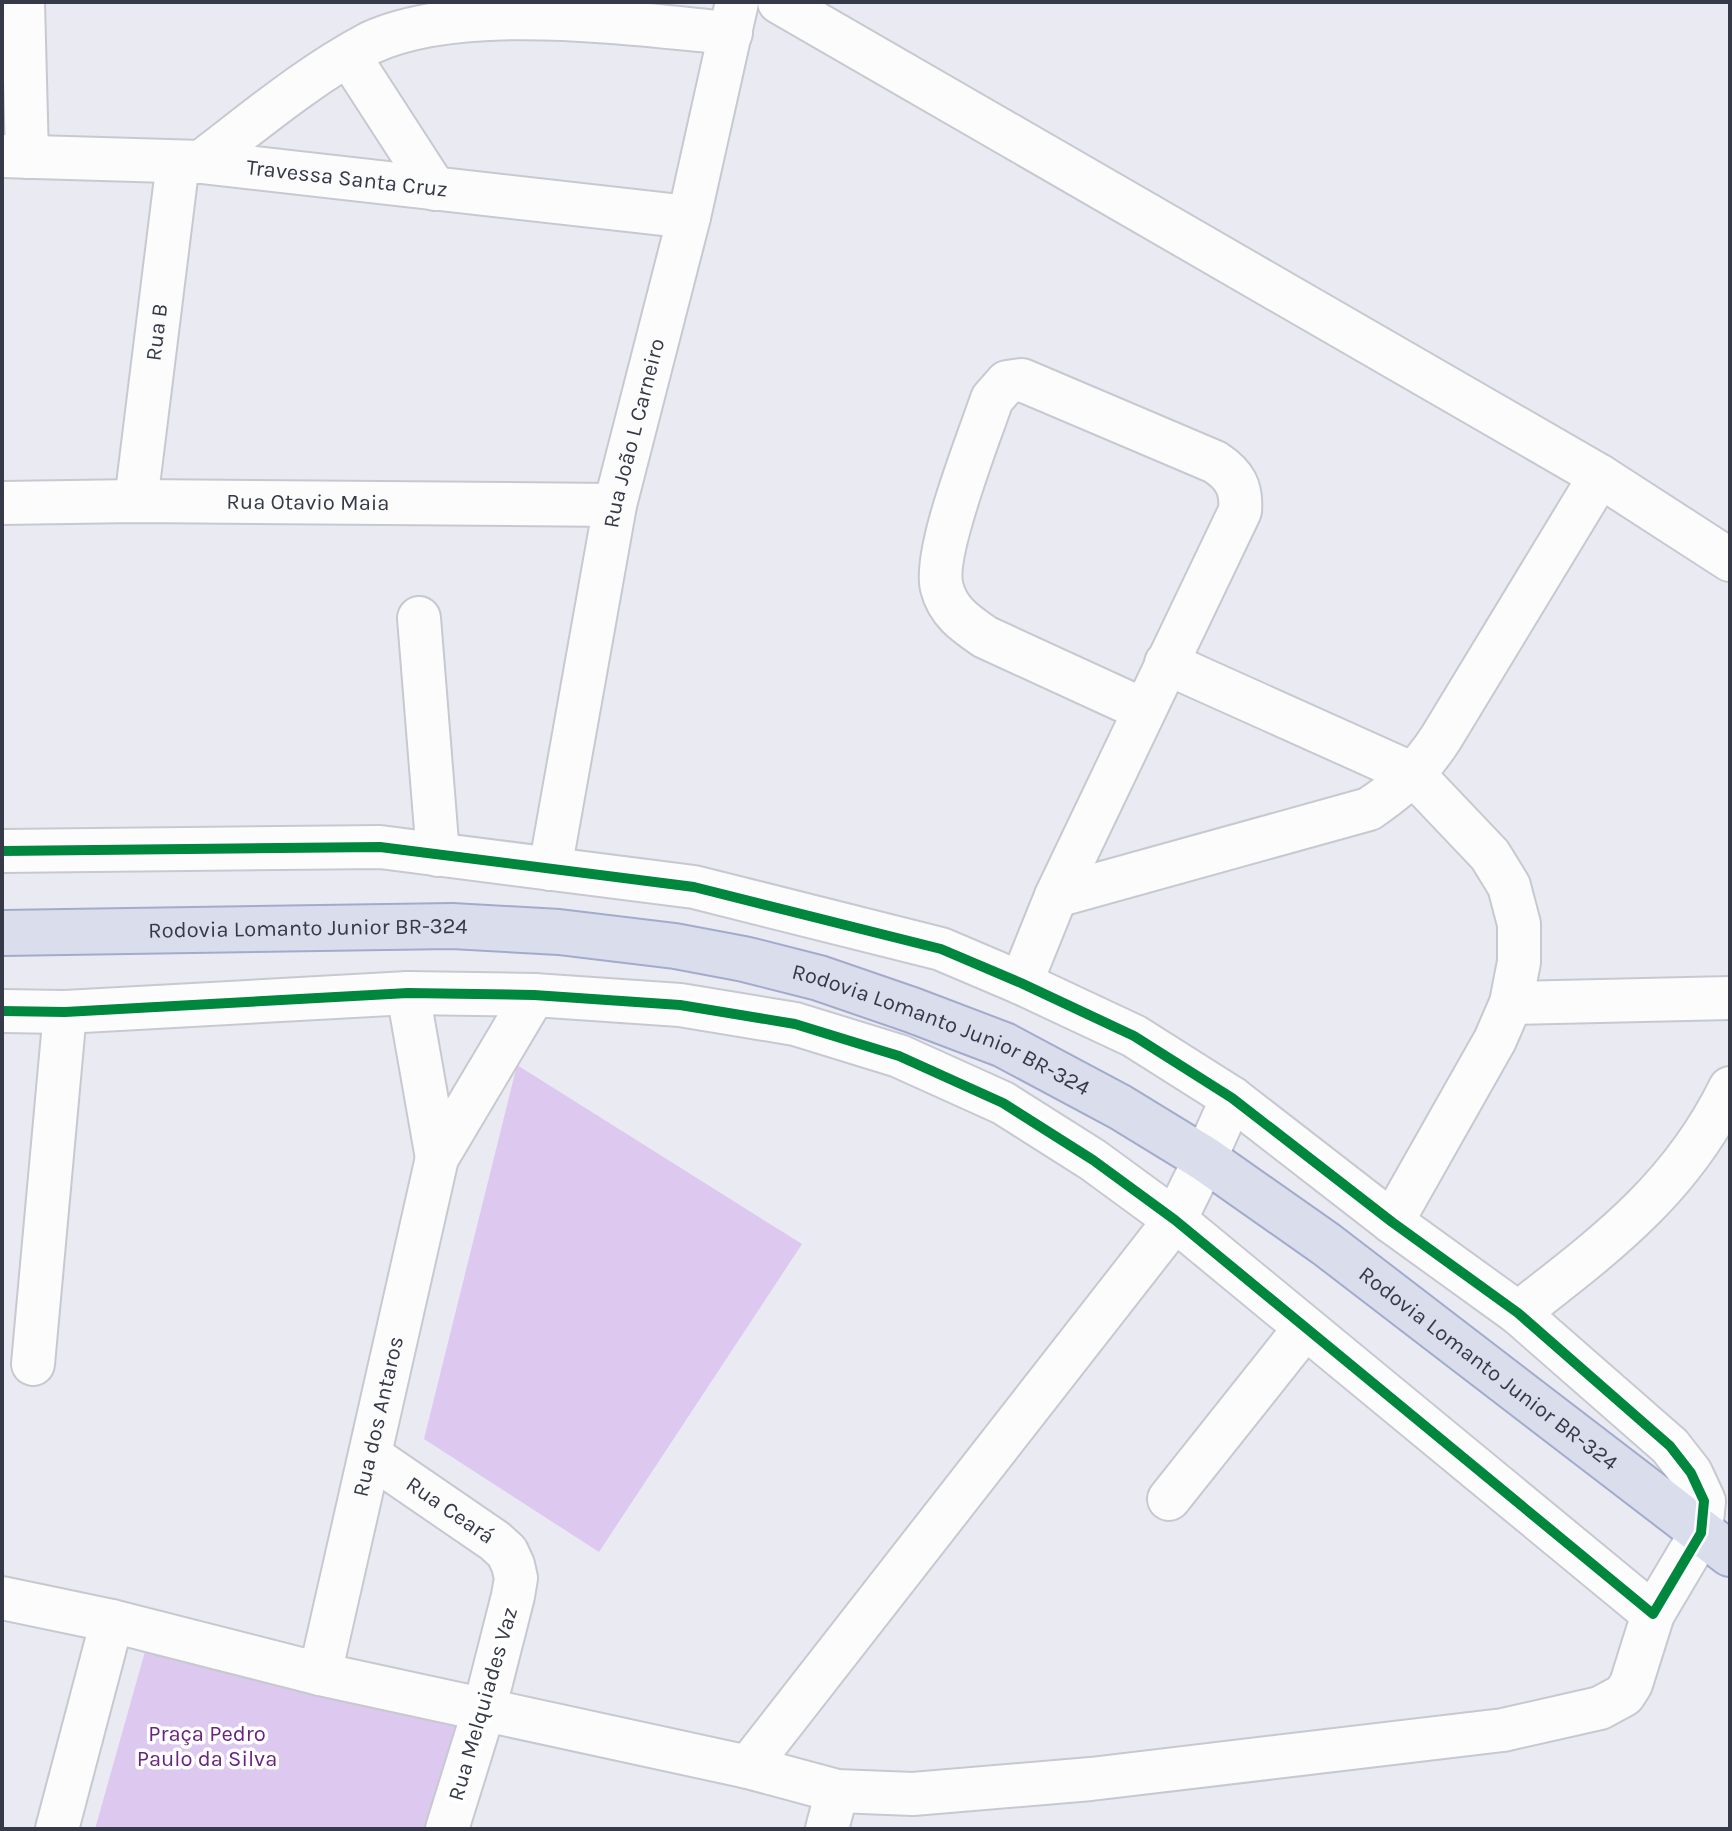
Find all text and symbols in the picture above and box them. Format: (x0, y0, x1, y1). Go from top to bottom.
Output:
street label: Travessa Santa Cruz (245, 154, 449, 203)
street label: Rua B (140, 302, 173, 363)
street label: Rua João L Carneiro (598, 336, 670, 530)
street label: Rua Otavio Maia (226, 489, 390, 516)
street label: Rodovia Lomanto Junior BR-324 (148, 913, 468, 944)
street label: Rodovia Lomanto Junior BR-324 (789, 959, 1094, 1101)
street label: Rodovia Lomanto Junior BR-324 (1354, 1261, 1623, 1476)
street label: Rua dos Antaros (348, 1334, 409, 1499)
street label: Rua Ceará (401, 1471, 499, 1550)
street label: Rua Melquiades Vaz (443, 1604, 523, 1804)
park label: Praça Pedro Paulo da Silva (137, 1721, 277, 1772)

